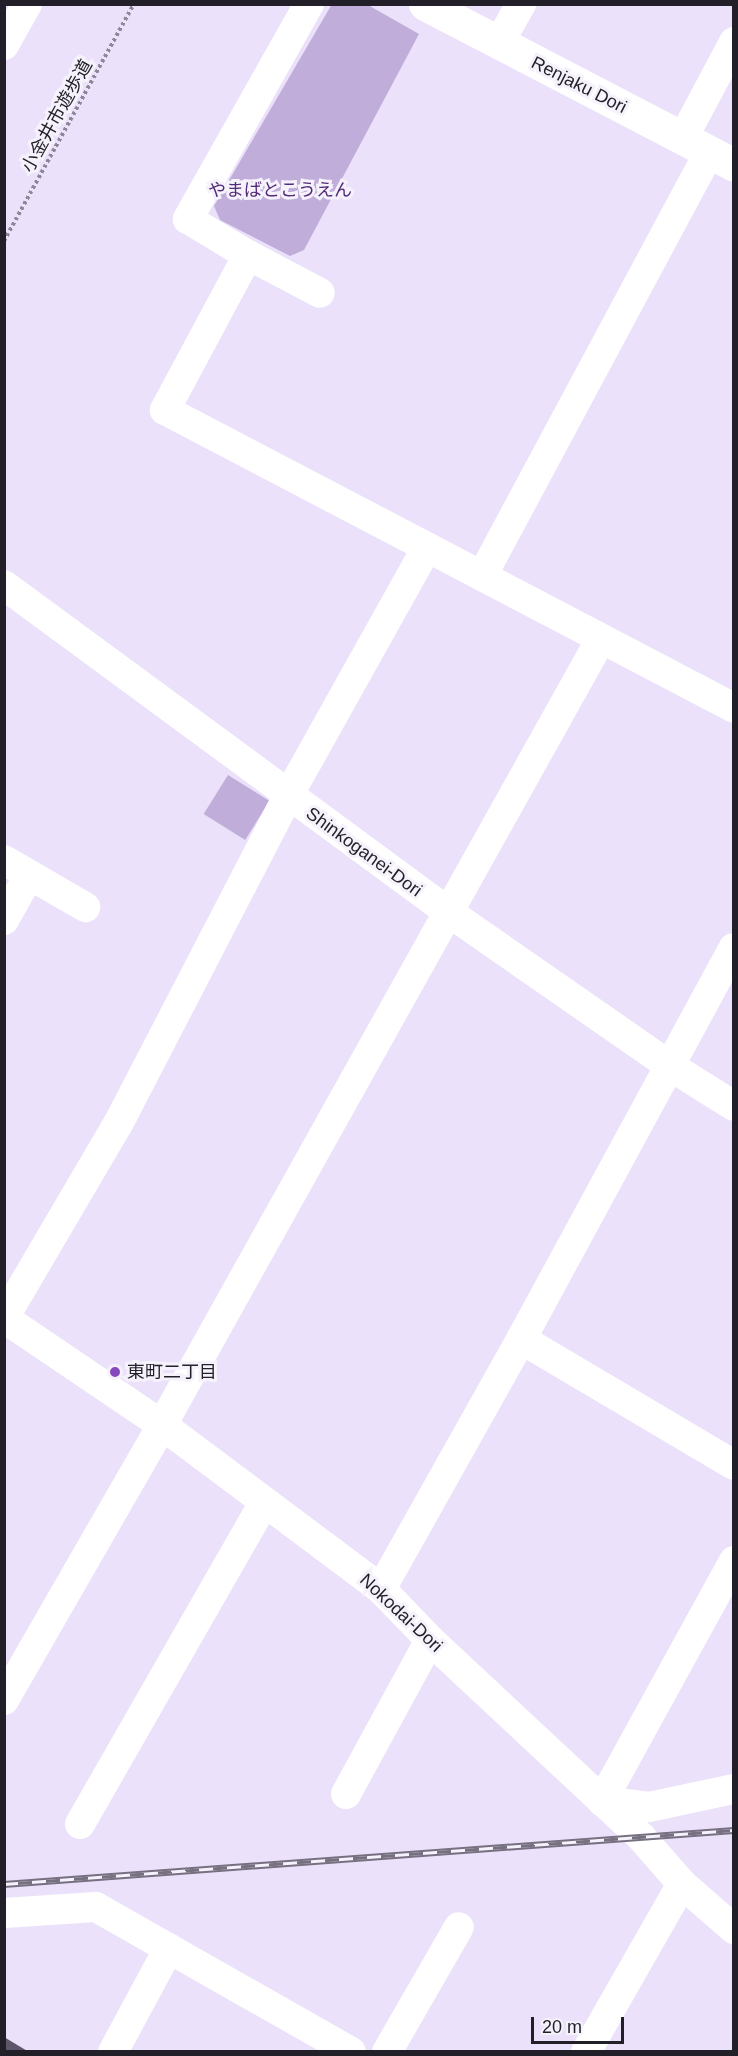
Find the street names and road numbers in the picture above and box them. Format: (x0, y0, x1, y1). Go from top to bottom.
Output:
street label: Renjaku Dori (528, 52, 630, 118)
street label: 小金井市遊歩道 (17, 56, 97, 176)
street label: Shinkoganei-Dori (302, 803, 426, 901)
street label: Nokodai-Dori (355, 1569, 447, 1657)

